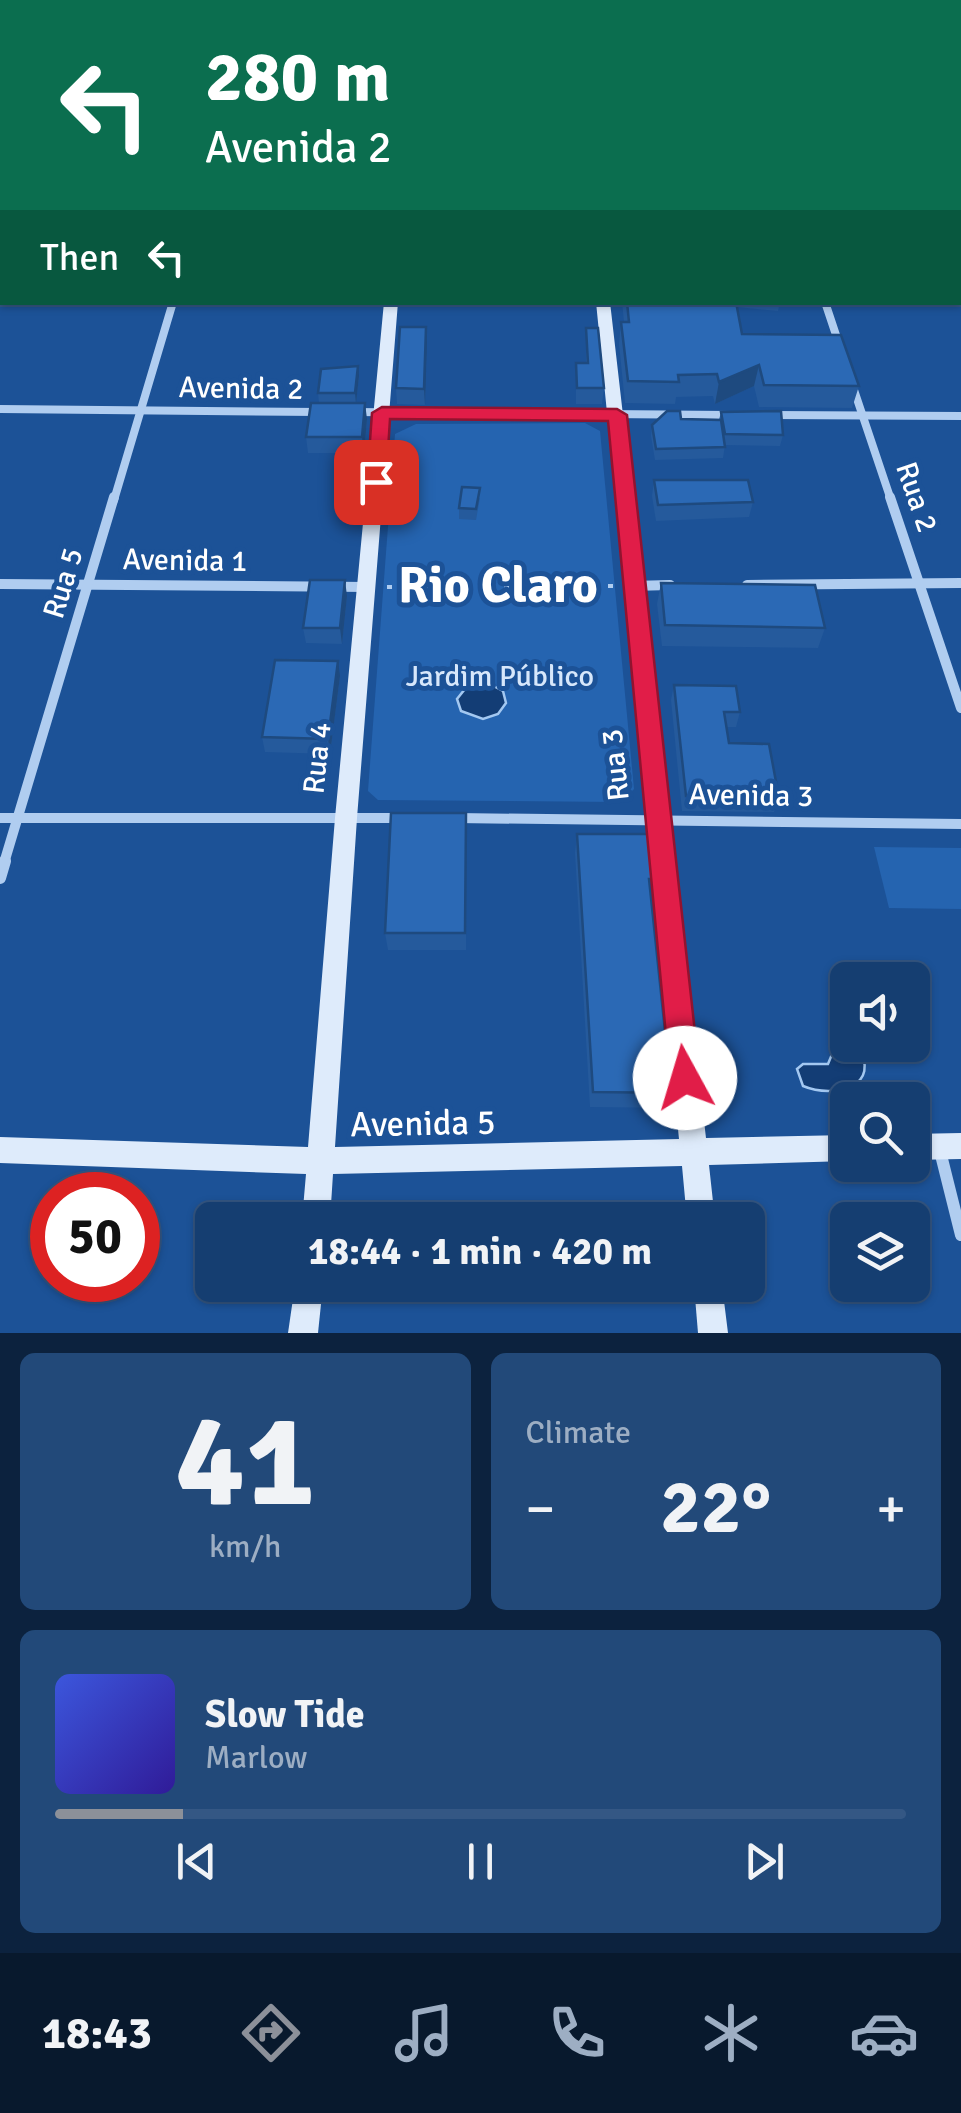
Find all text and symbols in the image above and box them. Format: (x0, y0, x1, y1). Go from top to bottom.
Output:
text: 280 m (205, 34, 390, 120)
icon: left (40, 40, 170, 170)
text: Avenida 2 (205, 120, 392, 175)
icon: left (139, 230, 194, 285)
text: Then (40, 234, 119, 281)
street label: Avenida 2 (178, 369, 304, 408)
pin (334, 440, 419, 525)
icon: arrive (349, 455, 404, 510)
street label: Rua 2 (887, 457, 946, 537)
street label: Avenida 1 (122, 541, 248, 580)
street label: Rua 5 (35, 543, 92, 623)
district label: Rio Claro (398, 555, 598, 617)
park label: Jardim Público (406, 658, 594, 695)
street label: Rua 4 (295, 720, 340, 796)
street label: Rua 3 (593, 727, 638, 803)
street label: Avenida 3 (688, 776, 814, 815)
map controls (830, 962, 930, 1302)
button: sound (830, 962, 930, 1062)
position arrow (633, 1026, 737, 1130)
button: search (830, 1082, 930, 1182)
street label: Avenida 5 (350, 1101, 496, 1146)
speed limit sign: 50 (30, 1172, 160, 1302)
button: layers (830, 1202, 930, 1302)
text: 18:44 · 1 min · 420 m (308, 1228, 652, 1275)
text: 41 (175, 1382, 315, 1542)
text: Climate (526, 1413, 631, 1452)
text: 22° (660, 1461, 771, 1554)
text: − (526, 1475, 555, 1543)
text: + (876, 1475, 906, 1543)
text: km/h (209, 1527, 281, 1566)
text: Slow Tide (205, 1691, 365, 1738)
text: Marlow (205, 1738, 307, 1777)
icon: previous (169, 1834, 224, 1889)
icon: pause (453, 1834, 508, 1889)
icon: next (737, 1834, 792, 1889)
icon: directions (236, 1998, 306, 2068)
icon: music (389, 1998, 459, 2068)
icon: phone (542, 1998, 612, 2068)
icon: climate (696, 1998, 766, 2068)
icon: car (849, 1998, 919, 2068)
text: 18:43 (42, 2006, 152, 2061)

